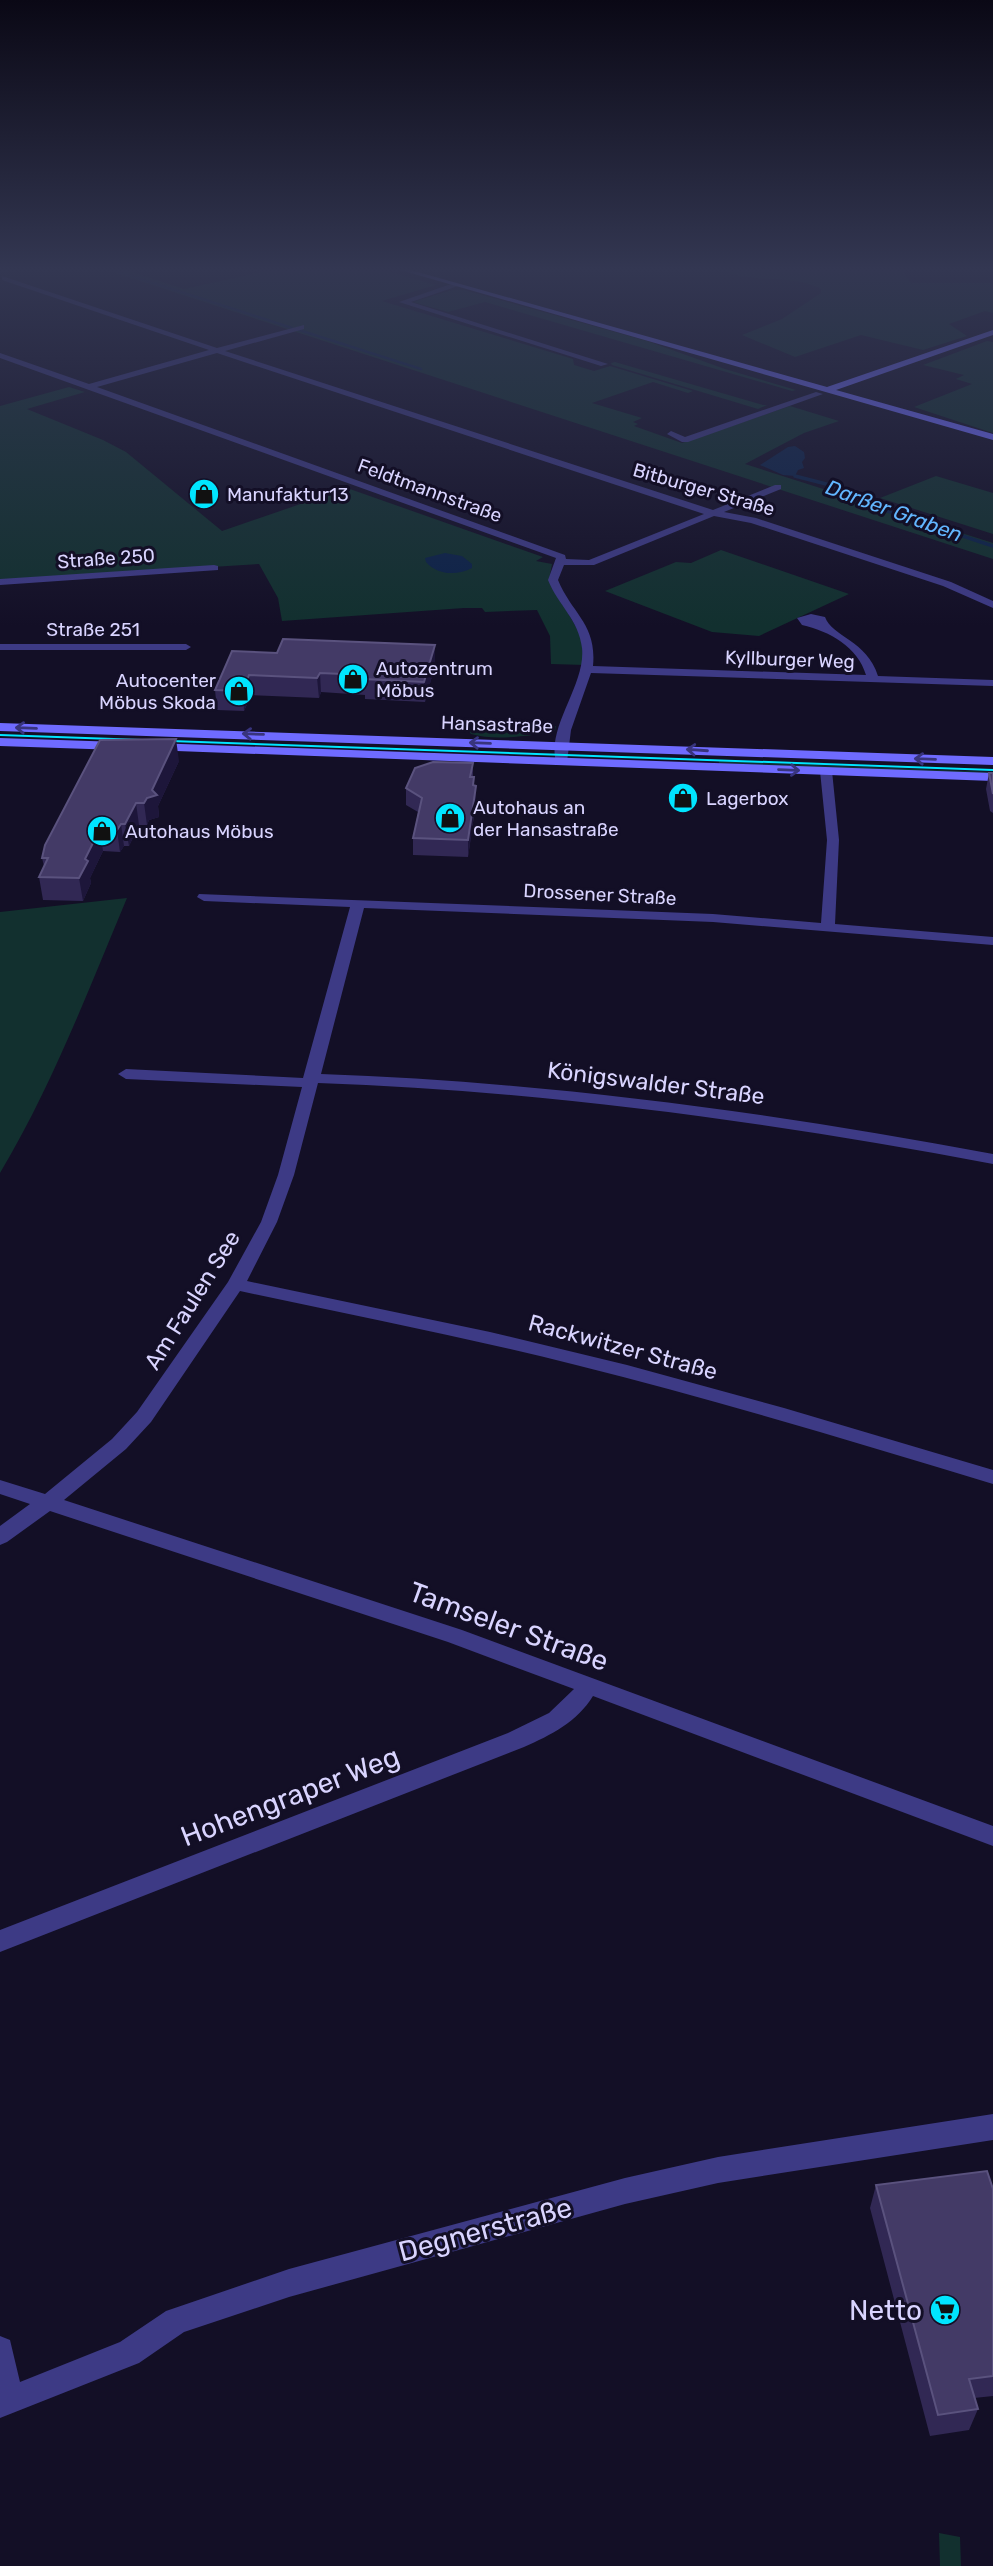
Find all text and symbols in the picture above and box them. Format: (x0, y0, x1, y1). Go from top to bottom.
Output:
street label: Feldtmannstraße (355, 454, 505, 527)
street label: Bitburger Straße (630, 458, 777, 521)
water label: Darßer Graben (823, 474, 966, 547)
shop icon: Manufaktur13 (187, 477, 221, 511)
place label: Manufaktur13 (227, 483, 349, 506)
street label: Straße 250 (56, 544, 156, 573)
street label: Straße 251 (46, 618, 140, 641)
street label: Kyllburger Weg (725, 646, 855, 673)
place label: Autozentrum Möbus (376, 657, 493, 702)
shop icon: Autozentrum Möbus (336, 662, 370, 696)
place label: Autocenter Möbus Skoda (99, 669, 217, 714)
shop icon: Autocenter Möbus Skoda (222, 674, 256, 708)
street label: Hansastraße (440, 711, 553, 738)
one-way arrow (14, 721, 37, 735)
one-way arrow (242, 728, 265, 741)
one-way arrow (469, 736, 492, 749)
one-way arrow (686, 743, 709, 756)
one-way arrow (914, 753, 937, 766)
one-way arrow (778, 763, 801, 776)
shop icon: Lagerbox (666, 781, 700, 815)
place label: Lagerbox (706, 787, 789, 810)
place label: Autohaus an der Hansastraße (473, 796, 619, 841)
shop icon: Autohaus an der Hansastraße (433, 801, 467, 835)
shop icon: Autohaus Möbus (85, 814, 119, 848)
place label: Autohaus Möbus (125, 820, 274, 843)
street label: Drossener Straße (523, 879, 677, 910)
street label: Königswalder Straße (546, 1056, 766, 1110)
street label: Am Faulen See (138, 1225, 246, 1375)
street label: Rackwitzer Straße (525, 1308, 721, 1386)
street label: Tamseler Straße (405, 1575, 613, 1678)
street label: Hohengraper Weg (176, 1740, 404, 1853)
street label: Degnerstraße (395, 2190, 575, 2268)
supermarket icon: Netto (928, 2293, 962, 2327)
place label: Netto (849, 2294, 922, 2327)

